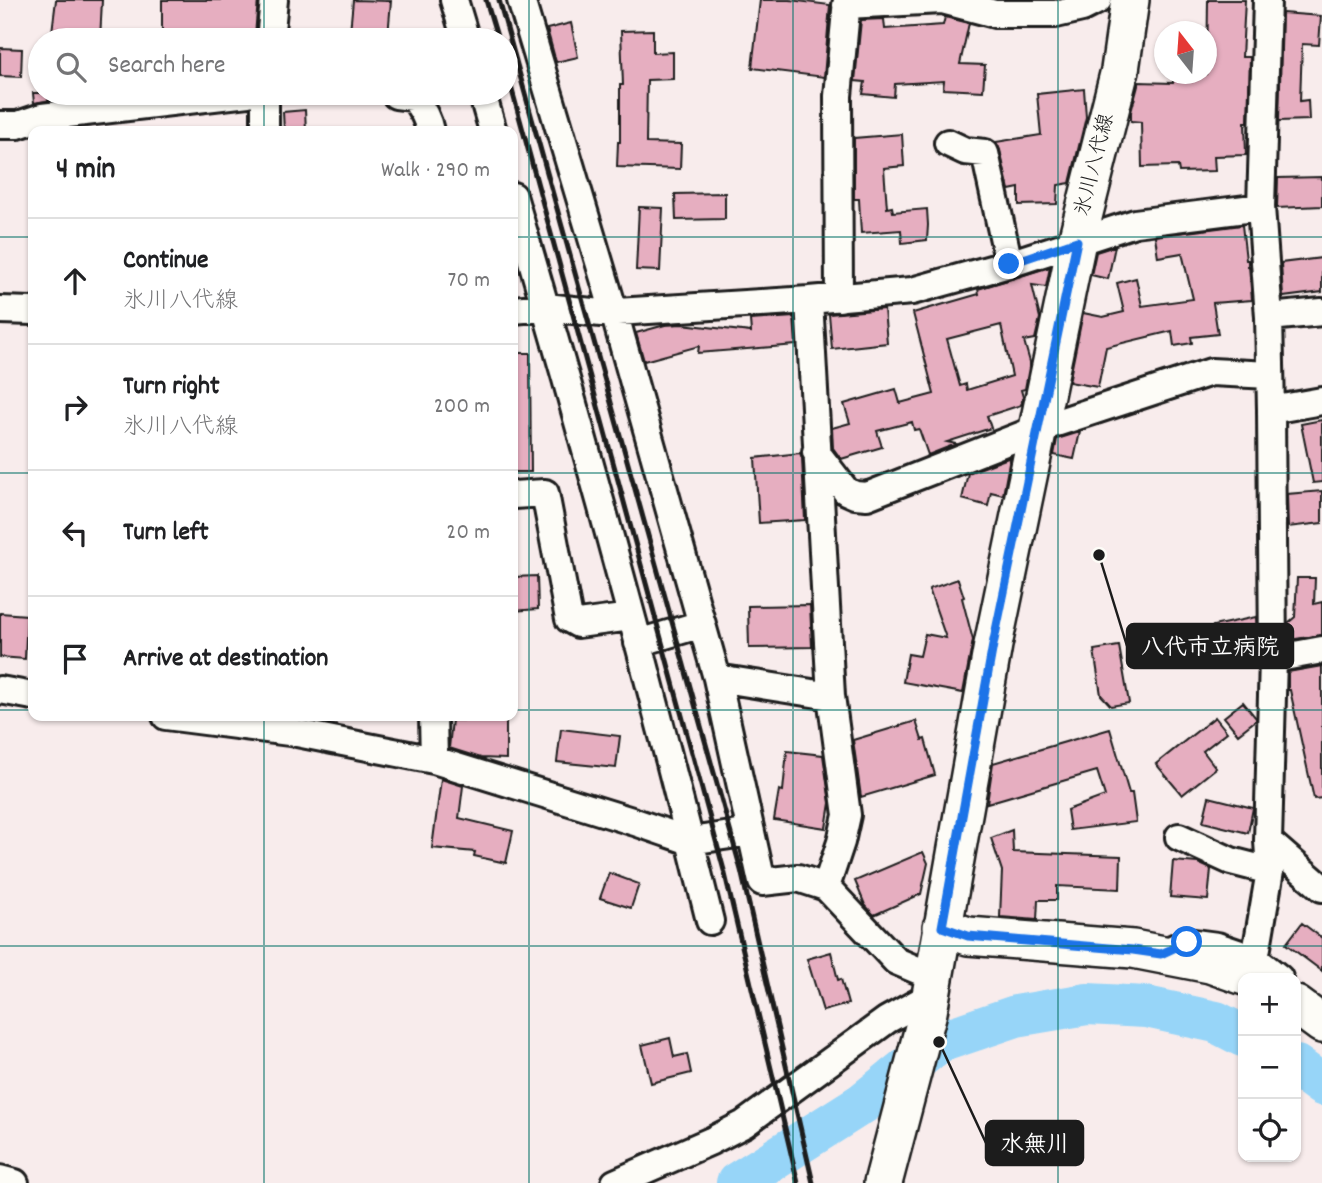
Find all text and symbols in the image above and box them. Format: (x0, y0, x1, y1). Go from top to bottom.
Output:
north arrow (1154, 21, 1217, 84)
search box (28, 28, 518, 105)
icon: search (52, 48, 90, 86)
text: Search here (108, 48, 226, 85)
street label: 氷川八代線 (1069, 110, 1123, 220)
text: 4 min (56, 150, 115, 193)
text: Walk · 290 m (381, 155, 490, 188)
text: Continue (123, 243, 208, 280)
route end (993, 248, 1024, 279)
icon: ahead (56, 262, 94, 300)
text: 70 m (448, 265, 490, 298)
text: 氷川八代線 (123, 286, 238, 319)
text: Turn right (123, 369, 220, 406)
icon: right (56, 388, 94, 426)
text: 200 m (434, 391, 490, 424)
text: 氷川八代線 (123, 412, 238, 445)
icon: left (56, 514, 94, 552)
text: Turn left (123, 515, 209, 552)
text: 20 m (446, 517, 490, 550)
callout: 八代市立病院 (1127, 624, 1293, 668)
text: 八代市立病院 (1141, 633, 1279, 666)
icon: arrive (56, 640, 94, 678)
text: Arrive at destination (123, 641, 328, 678)
route start (1171, 926, 1202, 957)
map controls (1238, 973, 1301, 1162)
button: + (1238, 973, 1301, 1036)
button: − (1238, 1036, 1301, 1099)
button: locate (1238, 1099, 1301, 1162)
callout: 水無川 (986, 1121, 1083, 1165)
text: 水無川 (1001, 1130, 1070, 1163)

